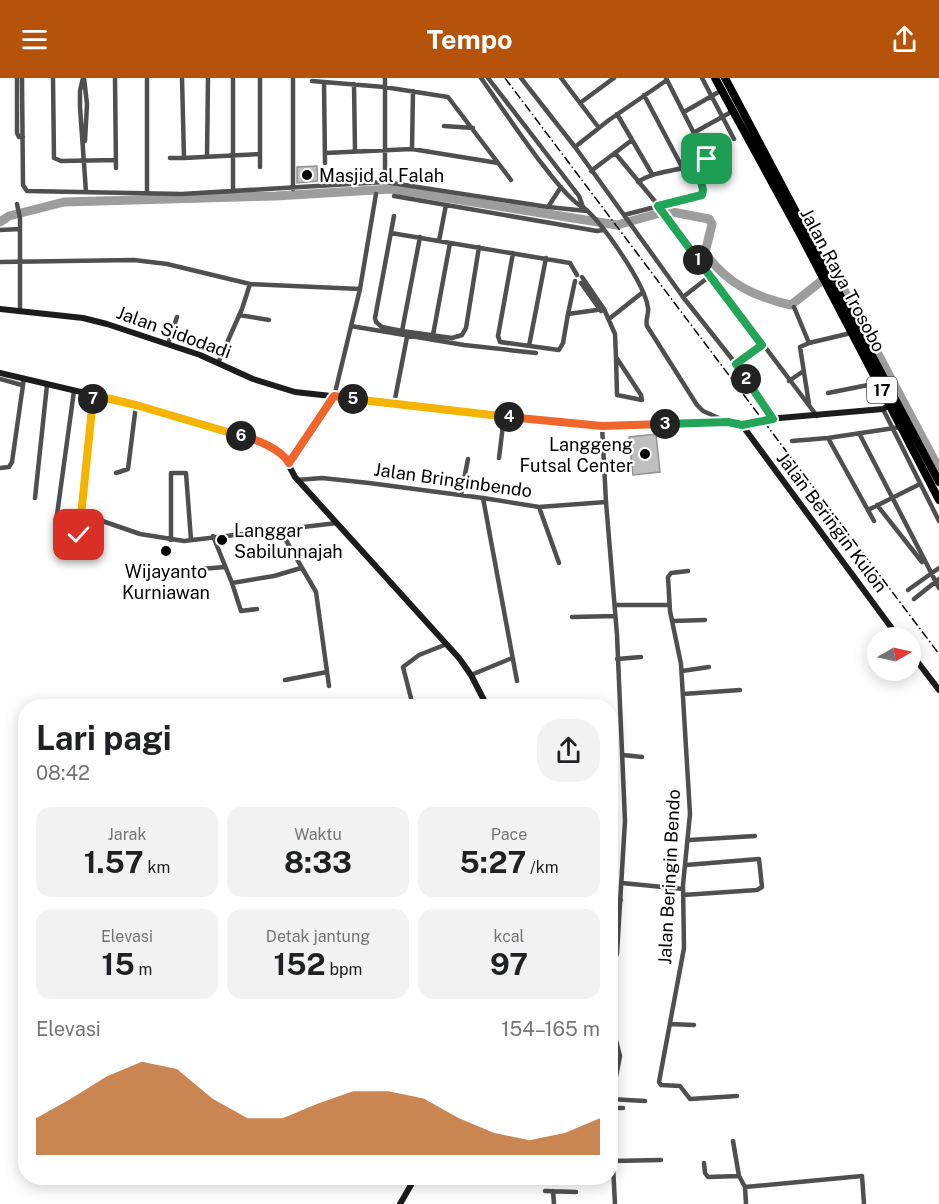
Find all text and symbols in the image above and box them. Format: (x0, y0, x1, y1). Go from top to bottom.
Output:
icon: menu (18, 23, 51, 56)
text: Tempo (426, 23, 513, 55)
icon: share (888, 23, 921, 56)
pin (681, 133, 732, 184)
icon: arrive (690, 142, 723, 175)
place label: Masjid al Falah (319, 165, 444, 186)
marker: Masjid al Falah (300, 168, 314, 182)
street label: Jalan Raya Trosobo (796, 205, 890, 355)
pin: 1 (683, 245, 713, 275)
text: 1 (695, 250, 701, 269)
street label: Jalan Sidodadi (114, 302, 234, 362)
pin: 2 (731, 364, 761, 394)
text: 2 (741, 369, 751, 388)
road number: 17 (867, 377, 897, 403)
pin: 7 (78, 384, 108, 414)
pin: 5 (338, 384, 368, 414)
text: 7 (88, 389, 98, 408)
text: 5 (348, 389, 358, 408)
pin: 4 (494, 402, 524, 432)
text: 4 (504, 407, 514, 426)
pin: 3 (650, 409, 680, 439)
text: 3 (660, 414, 670, 433)
pin: 6 (226, 421, 256, 451)
text: 6 (236, 426, 246, 445)
place label: Langgeng Futsal Center (520, 434, 633, 476)
marker: Langgeng Futsal Center (638, 447, 652, 461)
street label: Jalan Beringin Kulon (773, 448, 891, 596)
street label: Jalan Bringinbendo (373, 459, 533, 501)
pin (53, 509, 104, 560)
icon: check (62, 518, 95, 551)
place label: Langgar Sabilunnajah (234, 520, 343, 562)
marker: Langgar Sabilunnajah (215, 533, 229, 547)
marker: Wijayanto Kurniawan (159, 544, 173, 558)
place label: Wijayanto Kurniawan (122, 561, 210, 603)
north arrow (867, 627, 921, 681)
map controls (867, 627, 921, 681)
text: Lari pagi (36, 719, 172, 757)
button: share (537, 719, 600, 782)
text: 08:42 (36, 761, 90, 785)
street label: Jalan Beringin Bendo (654, 789, 684, 965)
text: Jarak (108, 825, 146, 844)
text: Waktu (294, 825, 342, 844)
text: Pace (491, 825, 527, 844)
text: 1.57 (84, 844, 144, 880)
text: 8:33 (284, 844, 352, 880)
text: 5:27 (459, 844, 526, 880)
text: km (144, 858, 170, 877)
text: /km (526, 858, 559, 877)
text: Elevasi (101, 927, 153, 946)
text: Detak jantung (266, 927, 370, 946)
text: kcal (494, 927, 524, 946)
text: 15 (102, 946, 135, 982)
text: 152 (274, 946, 326, 982)
text: 97 (490, 946, 528, 982)
text: m (135, 960, 152, 979)
text: bpm (326, 960, 362, 979)
text: Elevasi (36, 1017, 101, 1041)
text: 154–165 m (501, 1017, 600, 1041)

